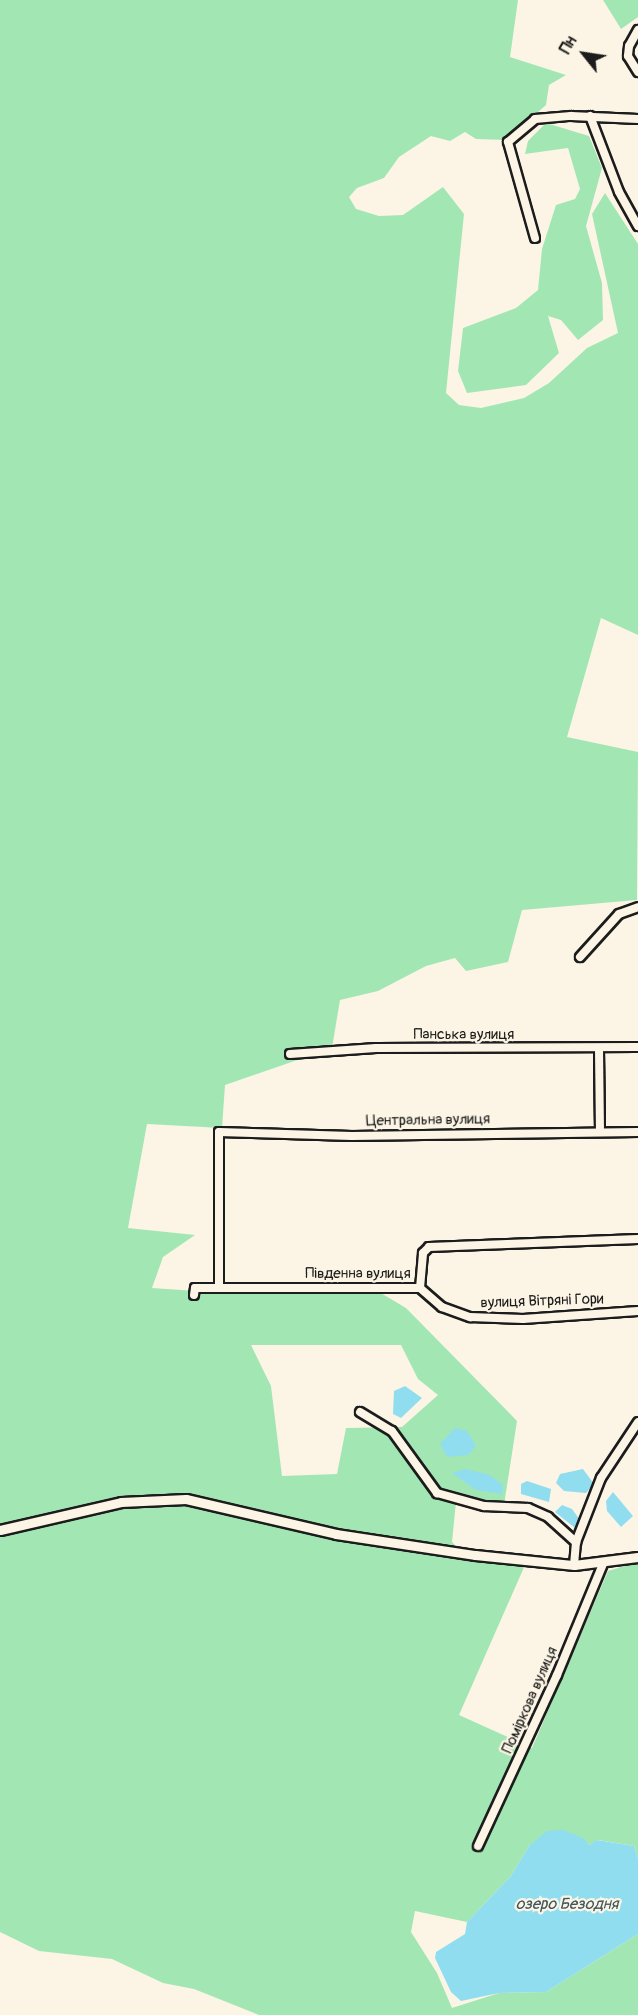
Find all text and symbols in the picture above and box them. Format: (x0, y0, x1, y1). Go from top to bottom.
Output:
north arrow (554, 24, 614, 84)
text: Пн (555, 32, 581, 58)
street label: Панська вулиця (414, 1026, 514, 1044)
street label: Центральна вулиця (366, 1110, 490, 1130)
street label: Південна вулиця (305, 1265, 411, 1283)
street label: вулиця Вітряні Гори (480, 1290, 604, 1312)
street label: Поміркова вулиця (498, 1644, 562, 1756)
water label: озеро Безодня (516, 1894, 618, 1914)

